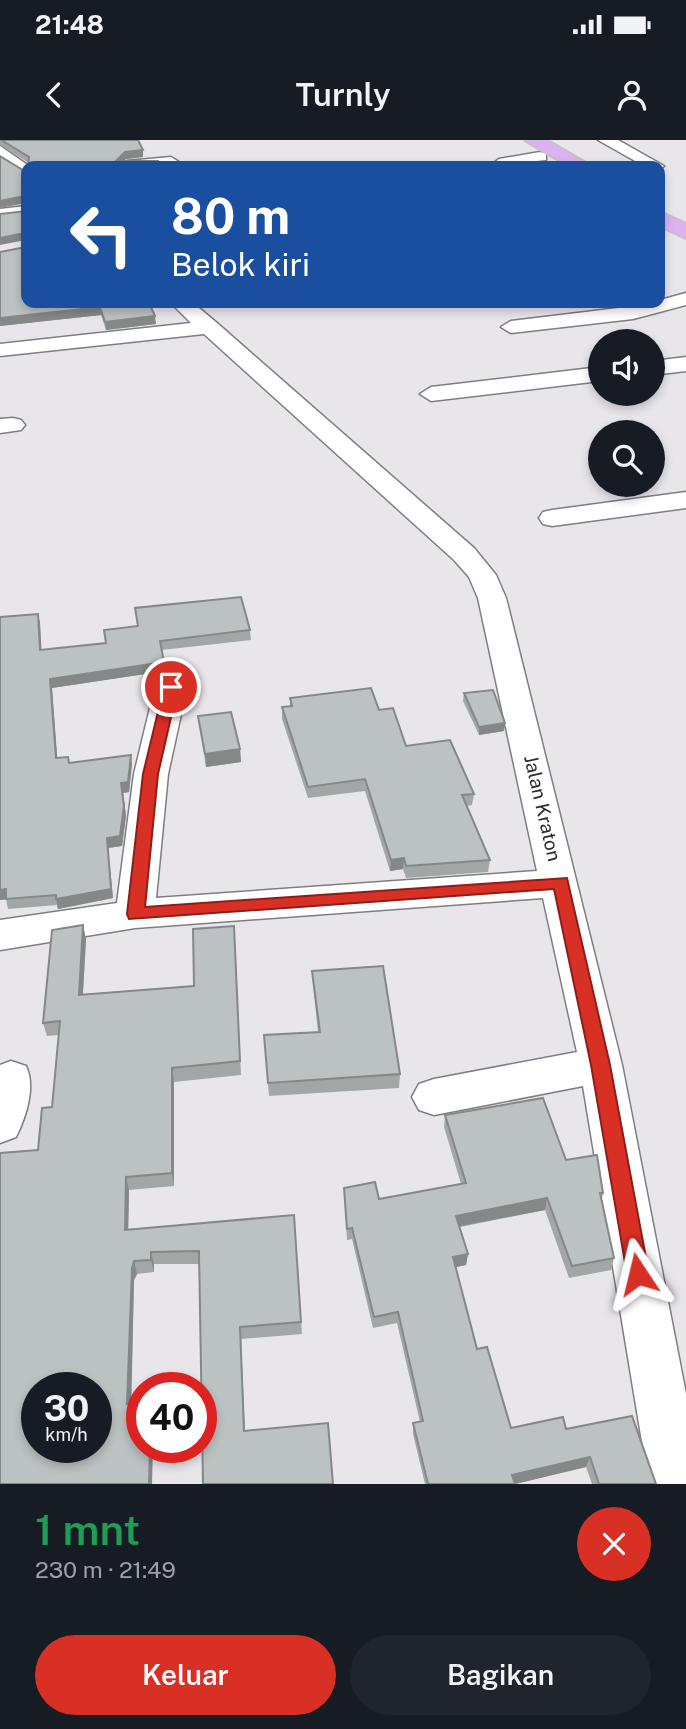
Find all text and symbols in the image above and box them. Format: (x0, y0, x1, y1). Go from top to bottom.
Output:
text: 21:48 (35, 9, 104, 40)
icon: back (35, 76, 73, 114)
text: Turnly (295, 76, 391, 113)
icon: person (613, 76, 651, 114)
text: 80 m (171, 187, 290, 245)
icon: left (56, 189, 147, 280)
text: Belok kiri (171, 246, 310, 283)
map controls (588, 329, 665, 497)
button: sound (588, 329, 665, 406)
button: search (588, 420, 665, 497)
pin (141, 657, 201, 717)
icon: arrive (152, 668, 190, 706)
street label: Jalan Kraton (520, 753, 566, 863)
position arrow (601, 1237, 675, 1311)
speed limit sign: 40 (126, 1372, 217, 1463)
text: 30 (44, 1388, 89, 1429)
text: km/h (45, 1424, 88, 1445)
text: 1 mnt (35, 1505, 140, 1554)
button: close (577, 1507, 651, 1581)
text: 230 m · 21:49 (35, 1556, 176, 1583)
button: Keluar (35, 1635, 336, 1715)
button: Bagikan (350, 1635, 651, 1715)

